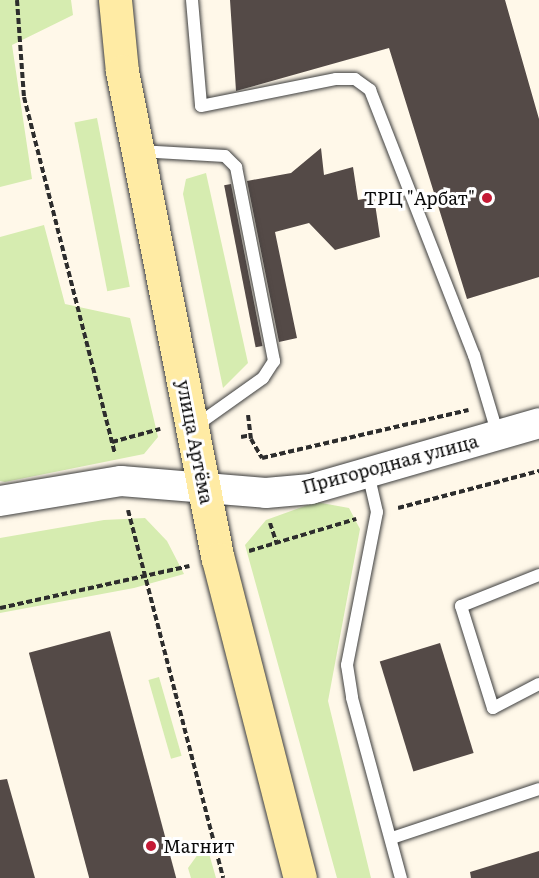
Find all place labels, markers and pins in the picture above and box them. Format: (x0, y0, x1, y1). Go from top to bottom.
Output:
place label: ТРЦ "Арбат" (364, 187, 475, 209)
marker: ТРЦ "Арбат" (480, 191, 494, 205)
place label: Магнит (163, 835, 235, 857)
marker: Магнит (144, 839, 158, 853)

